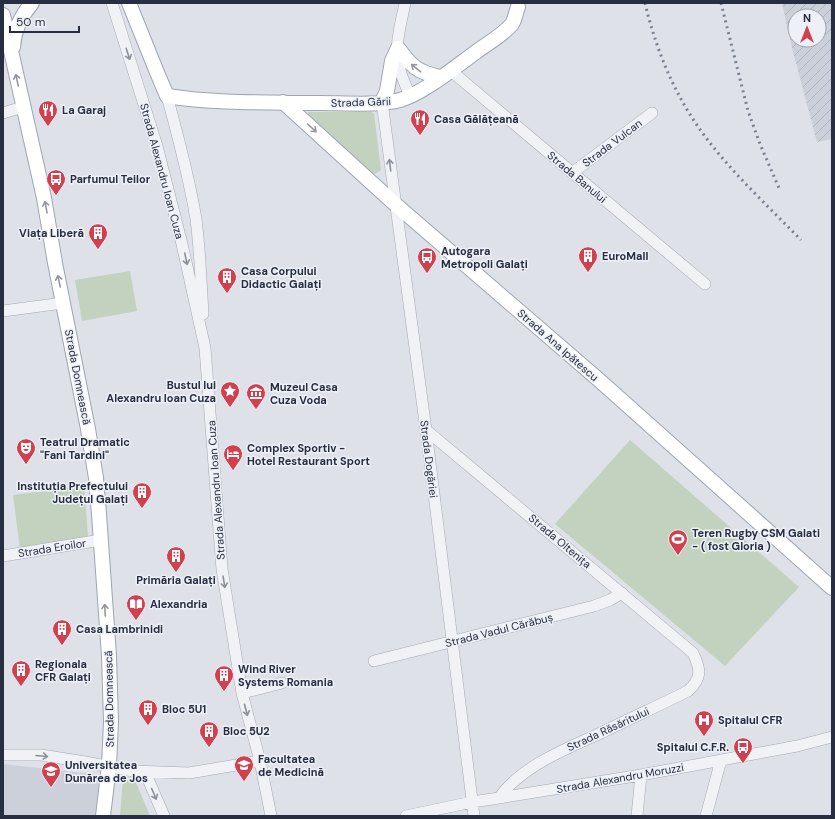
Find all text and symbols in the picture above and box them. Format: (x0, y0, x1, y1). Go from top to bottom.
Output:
scale bar (10, 8, 79, 34)
north arrow (787, 8, 827, 48)
text: N (803, 11, 811, 25)
text: 50 m (16, 14, 45, 30)
one-way arrow (125, 47, 132, 60)
one-way arrow (410, 63, 421, 72)
one-way arrow (13, 74, 21, 87)
street label: Strada Gării (331, 94, 391, 110)
restaurant icon: La Garaj (37, 99, 59, 127)
street label: Strada Alexandru Ioan Cuza (137, 102, 187, 240)
place label: La Garaj (62, 103, 106, 117)
restaurant icon: Casa Gălățeană (409, 108, 431, 136)
place label: Casa Gălățeană (434, 112, 519, 126)
street label: Strada Vulcan (579, 116, 645, 170)
one-way arrow (307, 124, 317, 133)
street label: Strada Banului (544, 148, 610, 206)
one-way arrow (386, 159, 394, 172)
bus stop icon: Parfumul Teilor (45, 168, 67, 196)
place label: Parfumul Teilor (70, 172, 151, 186)
one-way arrow (42, 201, 50, 214)
building icon: Viața Liberă (87, 222, 109, 250)
place label: Viața Liberă (19, 226, 84, 240)
place label: Autogara Metropoli Galați (441, 244, 528, 271)
building icon: EuroMall (577, 245, 599, 273)
bus stop icon: Autogara Metropoli Galați (416, 246, 438, 274)
place label: EuroMall (602, 249, 648, 263)
one-way arrow (182, 253, 190, 266)
place label: Casa Corpului Didactic Galați (241, 264, 321, 291)
building icon: Casa Corpului Didactic Galați (216, 266, 238, 294)
one-way arrow (54, 275, 62, 288)
street label: Strada Ana Ipătescu (515, 306, 601, 384)
street label: Strada Domnească (62, 328, 94, 426)
place label: Bustul lui Alexandru Ioan Cuza (106, 378, 216, 405)
place icon: Bustul lui Alexandru Ioan Cuza (219, 380, 241, 408)
place label: Muzeul Casa Cuza Voda (270, 380, 338, 407)
museum icon: Muzeul Casa Cuza Voda (245, 382, 267, 410)
street label: Strada Dogăriei (417, 419, 441, 499)
street label: Strada Alexandru Ioan Cuza (204, 420, 228, 560)
place label: Teatrul Dramatic "Fani Tardini" (40, 435, 130, 462)
theatre icon: Teatrul Dramatic "Fani Tardini" (15, 437, 37, 465)
place label: Complex Sportiv - Hotel Restaurant Sport (247, 441, 370, 468)
hotel icon: Complex Sportiv - Hotel Restaurant Sport (222, 443, 244, 471)
place label: Instituția Prefectului Județul Galați (17, 479, 128, 506)
building icon: Instituția Prefectului Județul Galați (131, 481, 153, 509)
street label: Strada Oltenița (526, 511, 594, 571)
place label: Teren Rugby CSM Galati - ( fost Gloria ) (692, 526, 820, 553)
sports icon: Teren Rugby CSM Galati - ( fost Gloria ) (667, 528, 689, 556)
street label: Strada Eroilor (17, 536, 87, 560)
building icon: Primăria Galați (165, 545, 187, 573)
place label: Primăria Galați (136, 573, 216, 587)
one-way arrow (220, 575, 228, 588)
library icon: Alexandria (125, 593, 147, 621)
place label: Alexandria (150, 597, 208, 611)
one-way arrow (102, 604, 109, 617)
street label: Strada Vadul Cărăbuș (444, 610, 554, 650)
building icon: Casa Lambrinidi (51, 618, 73, 646)
place label: Casa Lambrinidi (76, 622, 163, 636)
street label: Strada Domnească (101, 650, 117, 748)
place label: Regionala CFR Galați (35, 657, 91, 684)
building icon: Regionala CFR Galați (10, 659, 32, 687)
place label: Wind River Systems Romania (238, 662, 333, 689)
building icon: Wind River Systems Romania (213, 664, 235, 692)
building icon: Bloc 5U1 (137, 698, 159, 726)
place label: Bloc 5U1 (162, 702, 206, 716)
one-way arrow (243, 703, 251, 716)
street label: Strada Răsăritului (565, 704, 651, 754)
hospital icon: Spitalul CFR (693, 709, 715, 737)
place label: Spitalul CFR (718, 713, 783, 727)
building icon: Bloc 5U2 (198, 720, 220, 748)
place label: Bloc 5U2 (223, 724, 270, 738)
bus stop icon: Spitalul C.F.R. (732, 736, 754, 764)
place label: Spitalul C.F.R. (657, 740, 729, 754)
one-way arrow (35, 752, 48, 760)
place label: Facultatea de Medicină (258, 752, 324, 779)
school or university icon: Facultatea de Medicină (233, 754, 255, 782)
place label: Universitatea Dunărea de Jos (65, 758, 148, 785)
school or university icon: Universitatea Dunărea de Jos (40, 760, 62, 788)
street label: Strada Alexandru Moruzzi (555, 760, 685, 796)
one-way arrow (151, 788, 159, 800)

